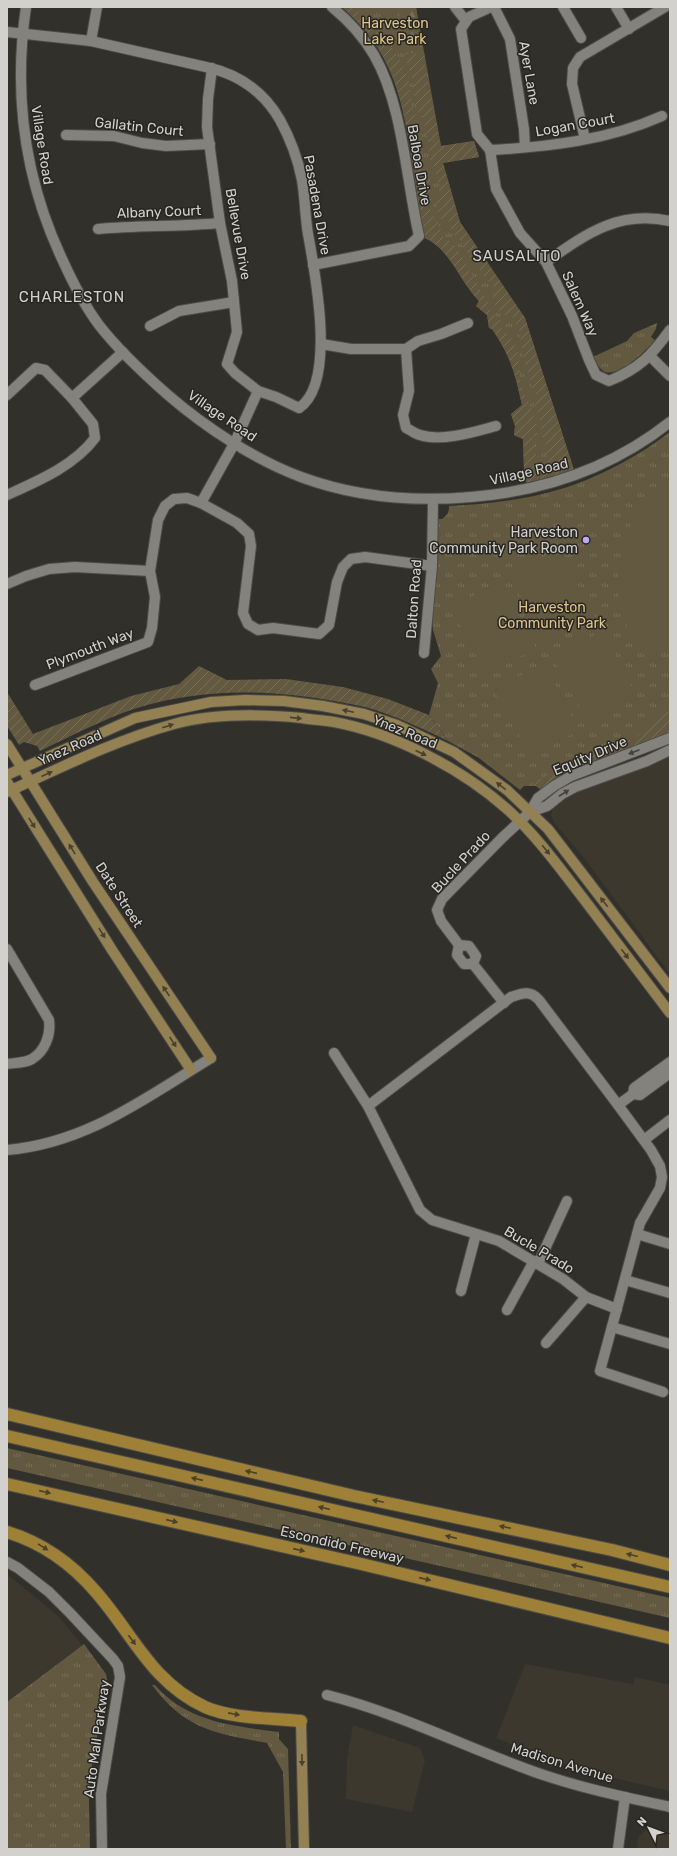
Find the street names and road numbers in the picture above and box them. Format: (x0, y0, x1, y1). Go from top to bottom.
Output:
street label: Ayer Lane (515, 40, 543, 106)
street label: Village Road (27, 104, 57, 186)
street label: Logan Court (534, 110, 617, 140)
street label: Gallatin Court (94, 114, 185, 140)
street label: Balboa Drive (404, 123, 434, 207)
street label: Pasadena Drive (300, 154, 334, 256)
street label: Bellevue Drive (222, 187, 254, 281)
street label: Albany Court (116, 202, 202, 222)
street label: Salem Way (558, 269, 602, 339)
street label: Village Road (184, 387, 260, 445)
street label: Village Road (488, 455, 570, 489)
street label: Dalton Road (403, 559, 425, 639)
street label: Plymouth Way (44, 624, 136, 673)
street label: Ynez Road (370, 711, 440, 753)
street label: Ynez Road (35, 726, 105, 770)
street label: Equity Drive (551, 733, 630, 779)
street label: Bucle Prado (428, 828, 494, 896)
street label: Date Street (92, 859, 147, 931)
street label: Bucle Prado (501, 1223, 577, 1277)
street label: Escondido Freeway (279, 1523, 406, 1568)
street label: Auto Mall Parkway (80, 1679, 114, 1799)
street label: Madison Avenue (509, 1739, 615, 1787)

